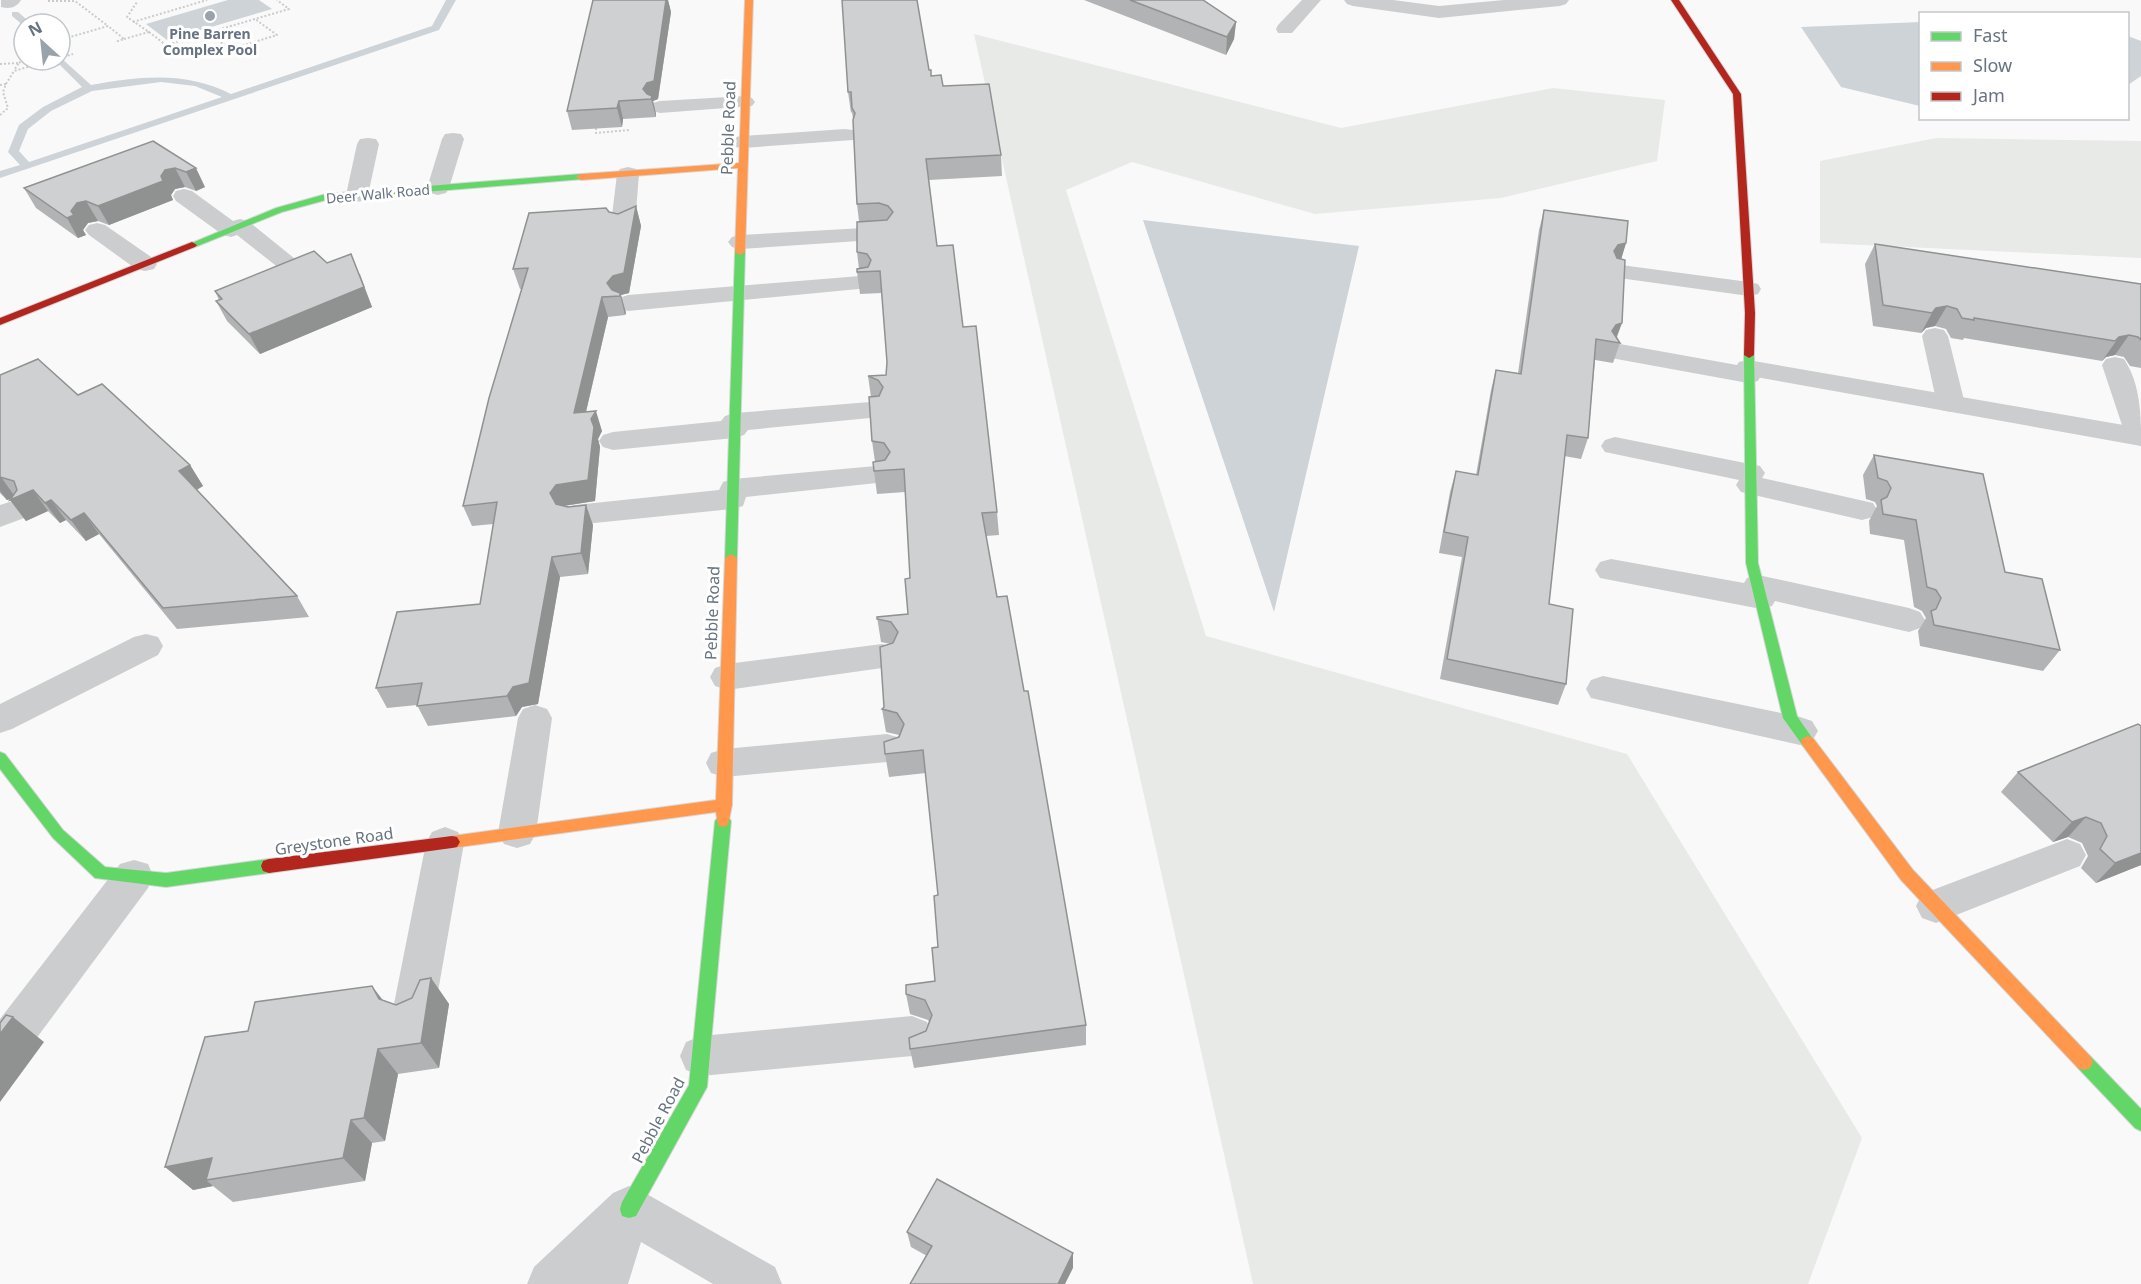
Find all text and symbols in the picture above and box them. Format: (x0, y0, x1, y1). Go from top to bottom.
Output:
marker: Pine Barren Complex Pool (203, 9, 217, 23)
north arrow (12, 12, 72, 72)
legend (1919, 12, 2129, 120)
text: N (24, 16, 46, 41)
text: Fast (1973, 23, 2008, 47)
place label: Pine Barren Complex Pool (163, 24, 257, 59)
text: Slow (1973, 53, 2012, 77)
street label: Pebble Road (715, 81, 741, 175)
text: Jam (1971, 83, 2005, 107)
street label: Deer Walk Road (325, 179, 431, 208)
street label: Pebble Road (699, 566, 725, 660)
street label: Greystone Road (273, 822, 395, 860)
street label: Pebble Road (626, 1073, 690, 1167)

